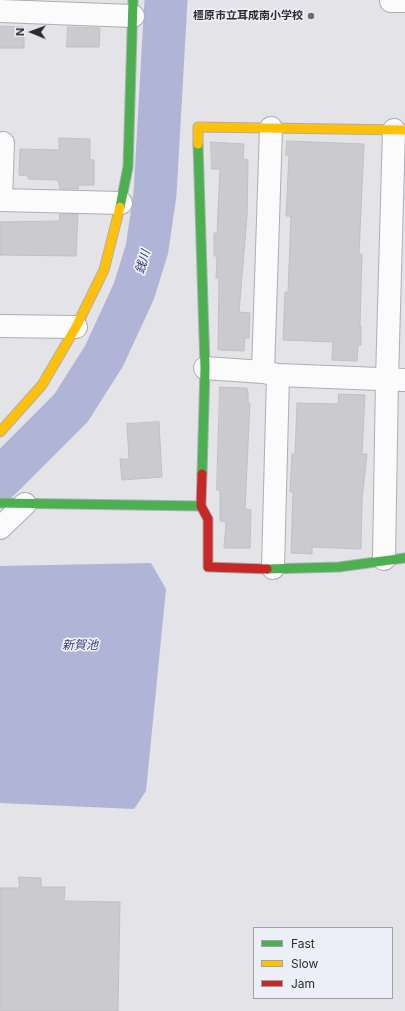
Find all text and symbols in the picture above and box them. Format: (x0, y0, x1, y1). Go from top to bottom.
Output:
place label: 橿原市立耳成南小学校 (193, 9, 303, 23)
marker: 橿原市立耳成南小学校 (306, 11, 316, 21)
north arrow (12, 12, 52, 52)
text: N (13, 27, 27, 36)
water label: 銭川 (133, 248, 153, 276)
water label: 新賀池 (62, 638, 98, 652)
legend (253, 927, 393, 999)
text: Fast (291, 936, 315, 951)
text: Slow (291, 956, 318, 971)
text: Jam (291, 976, 315, 991)

